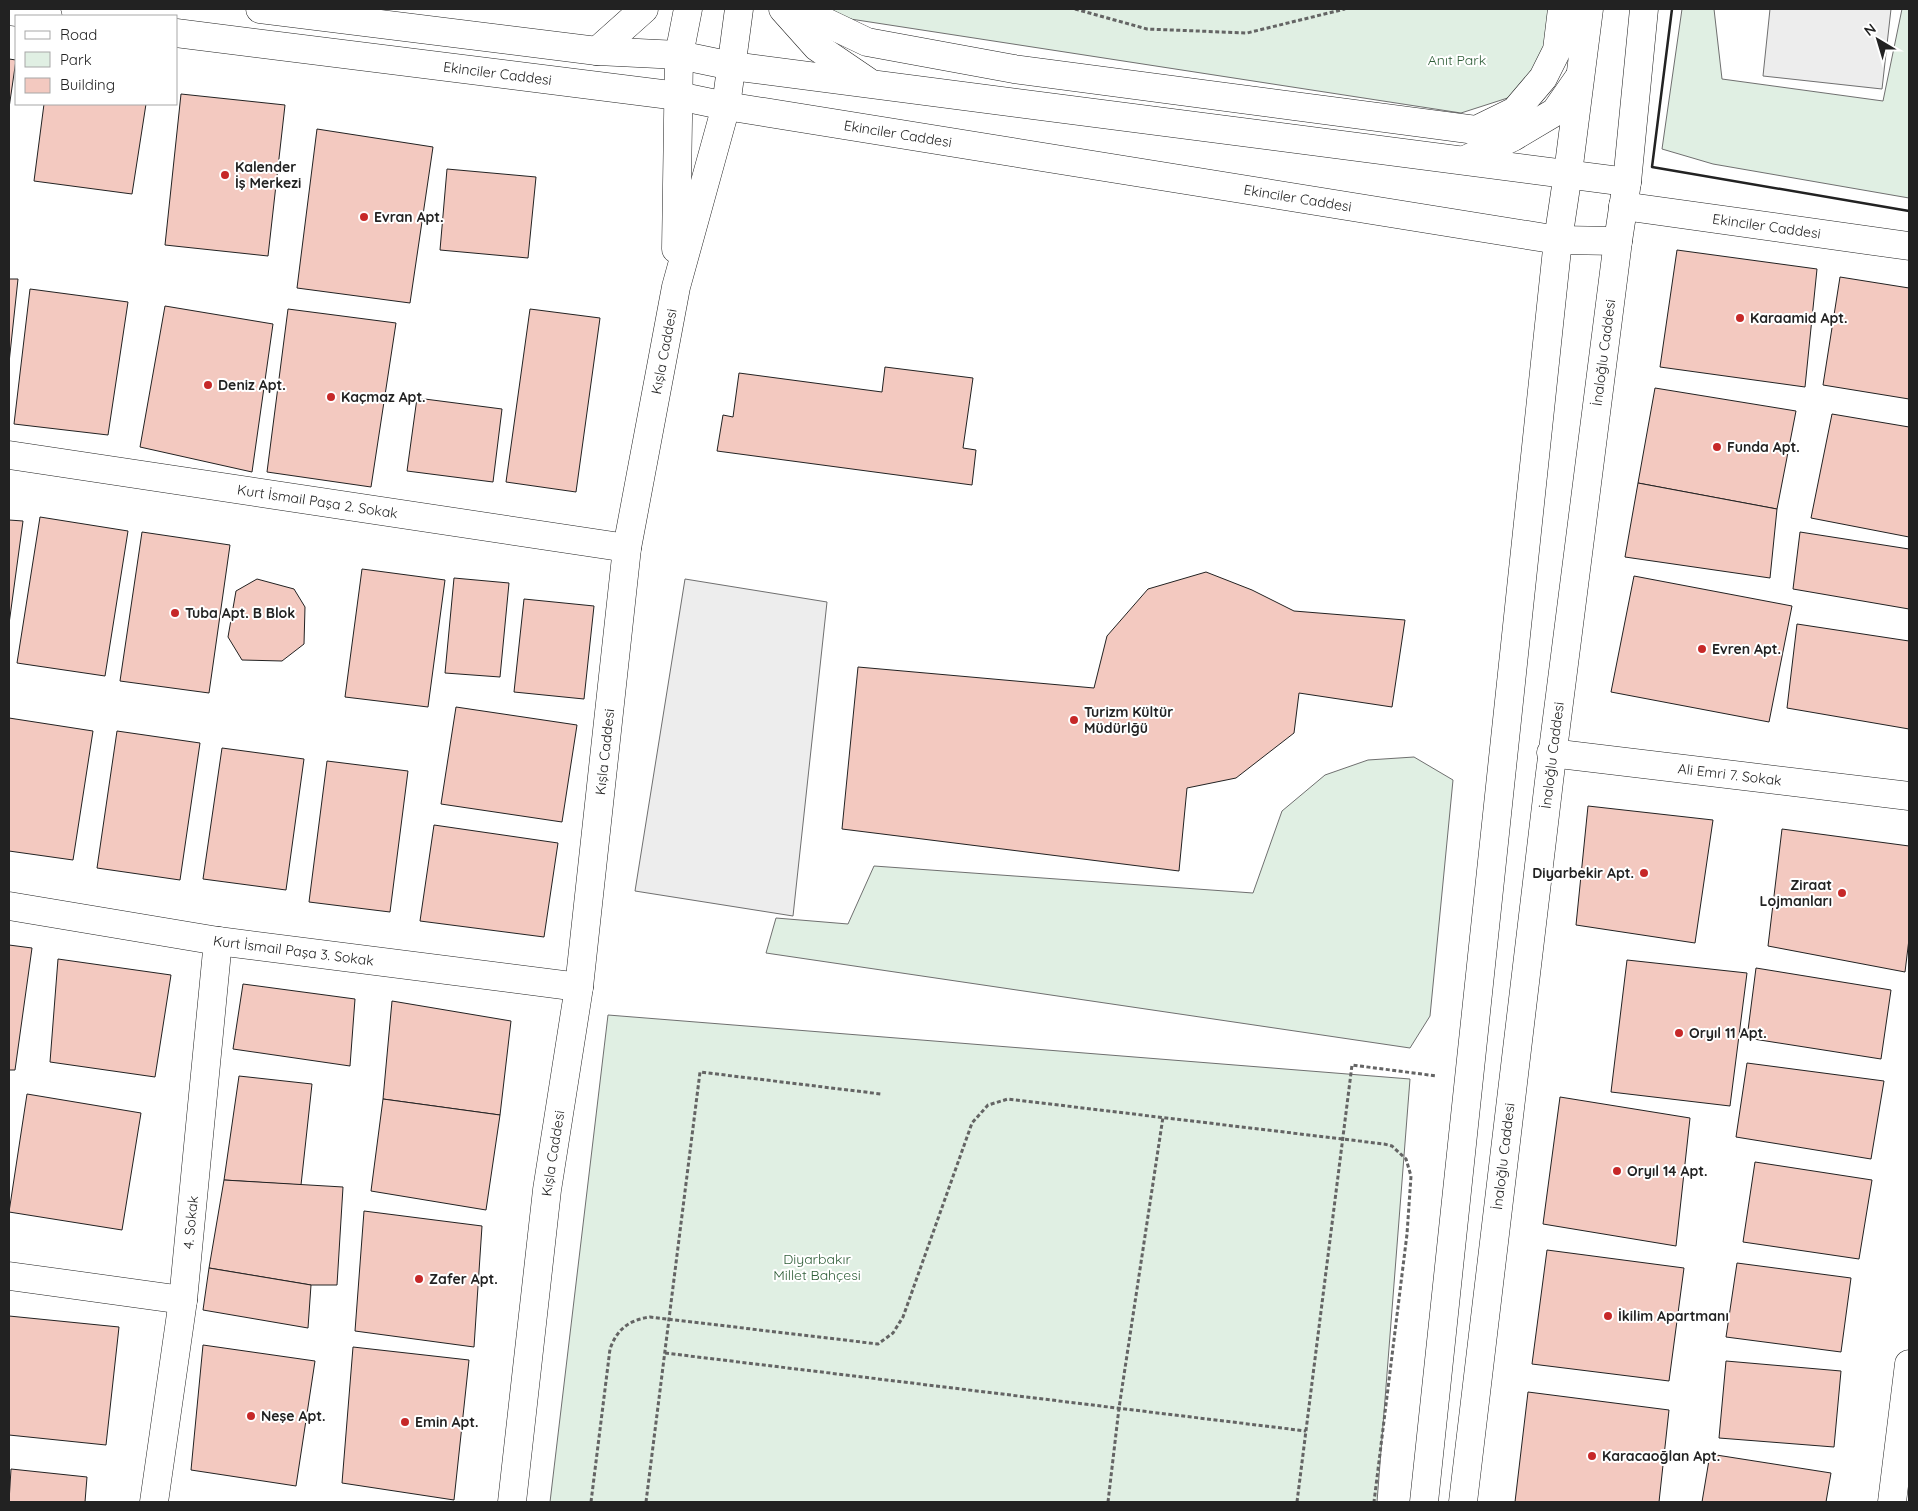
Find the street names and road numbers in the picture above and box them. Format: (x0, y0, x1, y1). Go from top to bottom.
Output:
street label: Ekinciler Caddesi (442, 58, 553, 89)
street label: Ekinciler Caddesi (843, 116, 953, 151)
street label: Ekinciler Caddesi (1242, 181, 1353, 216)
street label: Ekinciler Caddesi (1711, 210, 1822, 243)
street label: İnaloğlu Caddesi (1588, 298, 1619, 407)
street label: Kışla Caddesi (647, 307, 681, 396)
street label: Kurt İsmail Paşa 2. Sokak (236, 480, 399, 522)
street label: İnaloğlu Caddesi (1537, 701, 1568, 810)
street label: Kışla Caddesi (591, 708, 618, 796)
street label: Ali Emri 7. Sokak (1677, 759, 1783, 790)
street label: Kurt İsmail Paşa 3. Sokak (212, 931, 375, 970)
street label: İnaloğlu Caddesi (1488, 1102, 1519, 1211)
street label: Kışla Caddesi (537, 1109, 568, 1197)
street label: 4. Sokak (179, 1195, 202, 1250)

